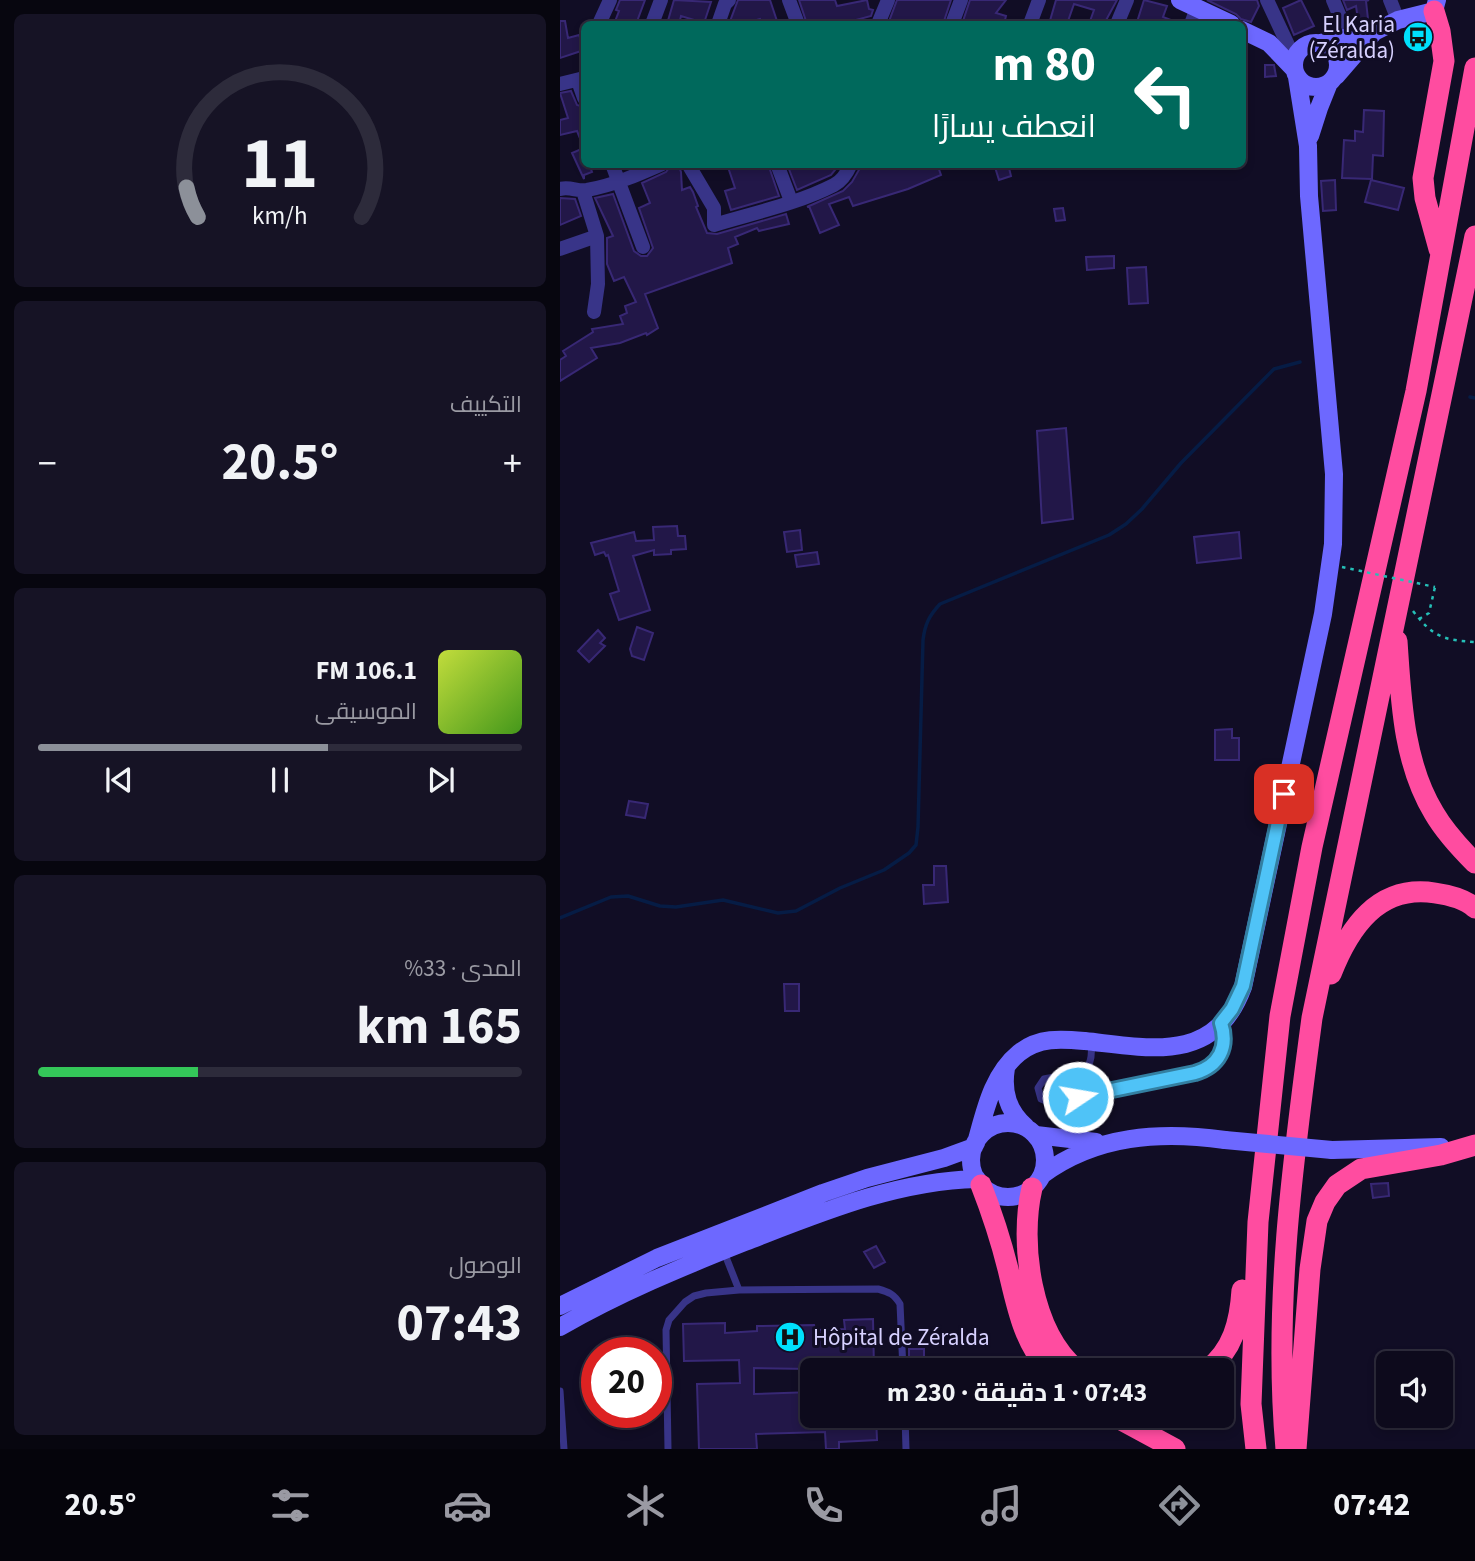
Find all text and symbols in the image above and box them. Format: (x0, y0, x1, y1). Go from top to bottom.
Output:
place label: El Karia (Zéralda) (1308, 8, 1395, 67)
bus stop icon: El Karia (Zéralda) (1401, 20, 1435, 54)
text: 80 m (992, 30, 1096, 100)
icon: left (1120, 49, 1211, 140)
text: انعطف يسارًا (932, 104, 1096, 150)
text: 11 (242, 112, 318, 216)
text: km/h (252, 197, 308, 233)
text: التكييف (450, 388, 522, 421)
text: 20.5° (222, 426, 338, 500)
text: − (38, 437, 57, 491)
text: + (503, 437, 522, 491)
text: 106.1 FM (316, 652, 417, 689)
text: الموسيقى (315, 695, 417, 728)
icon: previous (100, 761, 138, 799)
icon: pause (261, 761, 299, 799)
icon: next (422, 761, 460, 799)
pin (1254, 764, 1314, 824)
icon: arrive (1265, 775, 1303, 813)
text: المدى · 33% (404, 952, 522, 985)
text: 165 km (356, 990, 522, 1064)
position arrow (1041, 1060, 1115, 1134)
text: الوصول (449, 1249, 522, 1282)
text: 07:43 (397, 1287, 522, 1361)
hospital icon: Hôpital de Zéralda (773, 1320, 807, 1354)
place label: Hôpital de Zéralda (813, 1321, 990, 1354)
speed limit sign: 20 (581, 1337, 672, 1428)
map controls (1376, 1351, 1453, 1428)
button: sound (1376, 1351, 1453, 1428)
text: 07:43 · 1 دقيقة · 230 m (887, 1374, 1147, 1411)
icon: filters (266, 1481, 315, 1530)
icon: car (443, 1481, 492, 1530)
icon: climate (621, 1481, 670, 1530)
icon: phone (799, 1481, 848, 1530)
icon: music (977, 1481, 1026, 1530)
icon: directions (1155, 1481, 1204, 1530)
text: 20.5° (65, 1482, 137, 1528)
text: 07:42 (1333, 1482, 1411, 1528)

